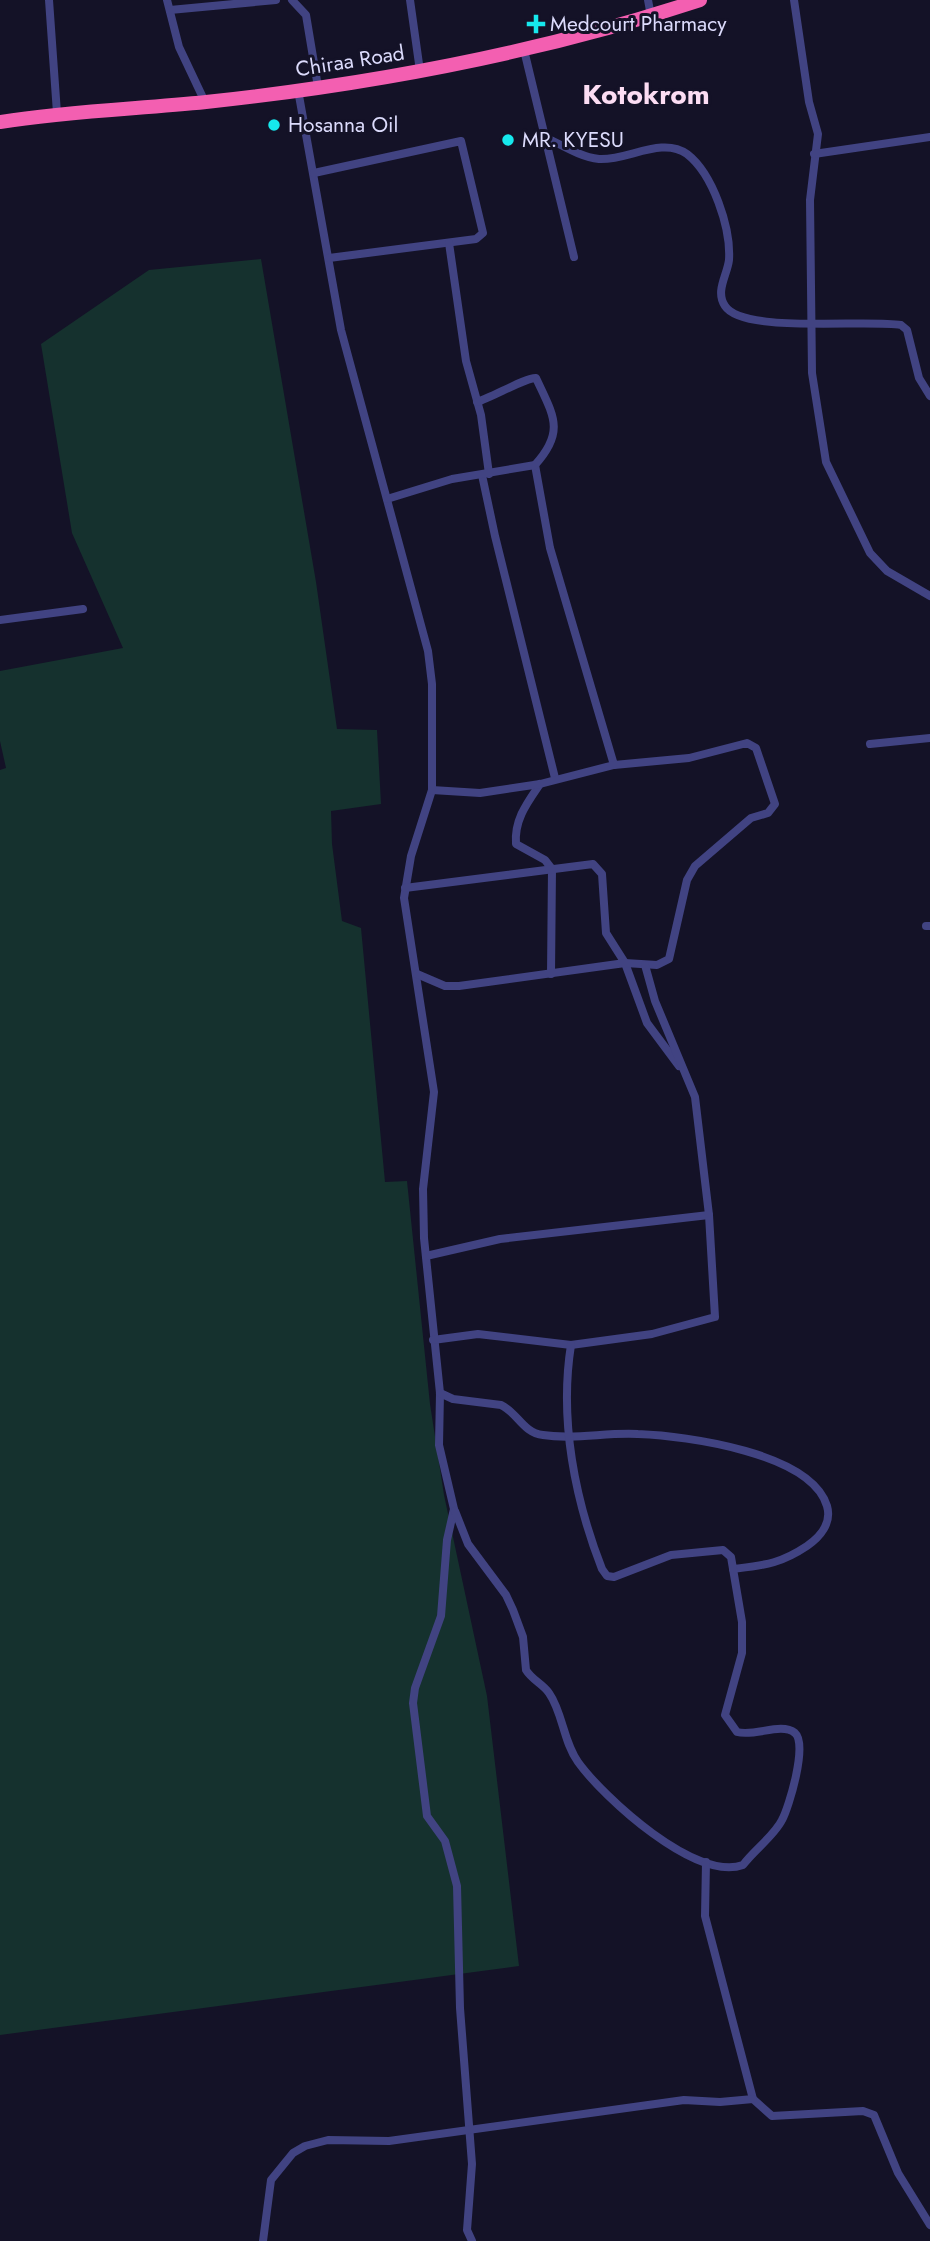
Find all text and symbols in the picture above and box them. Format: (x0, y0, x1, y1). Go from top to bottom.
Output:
place label: Medcourt Pharmacy (550, 9, 727, 39)
marker: Medcourt Pharmacy (528, 16, 544, 32)
street label: Chiraa Road (293, 38, 407, 84)
district label: Kotokrom (582, 74, 710, 115)
place label: Hosanna Oil (288, 110, 398, 140)
marker: Hosanna Oil (266, 117, 282, 133)
place label: MR. KYESU (522, 125, 624, 155)
marker: MR. KYESU (500, 132, 516, 148)

